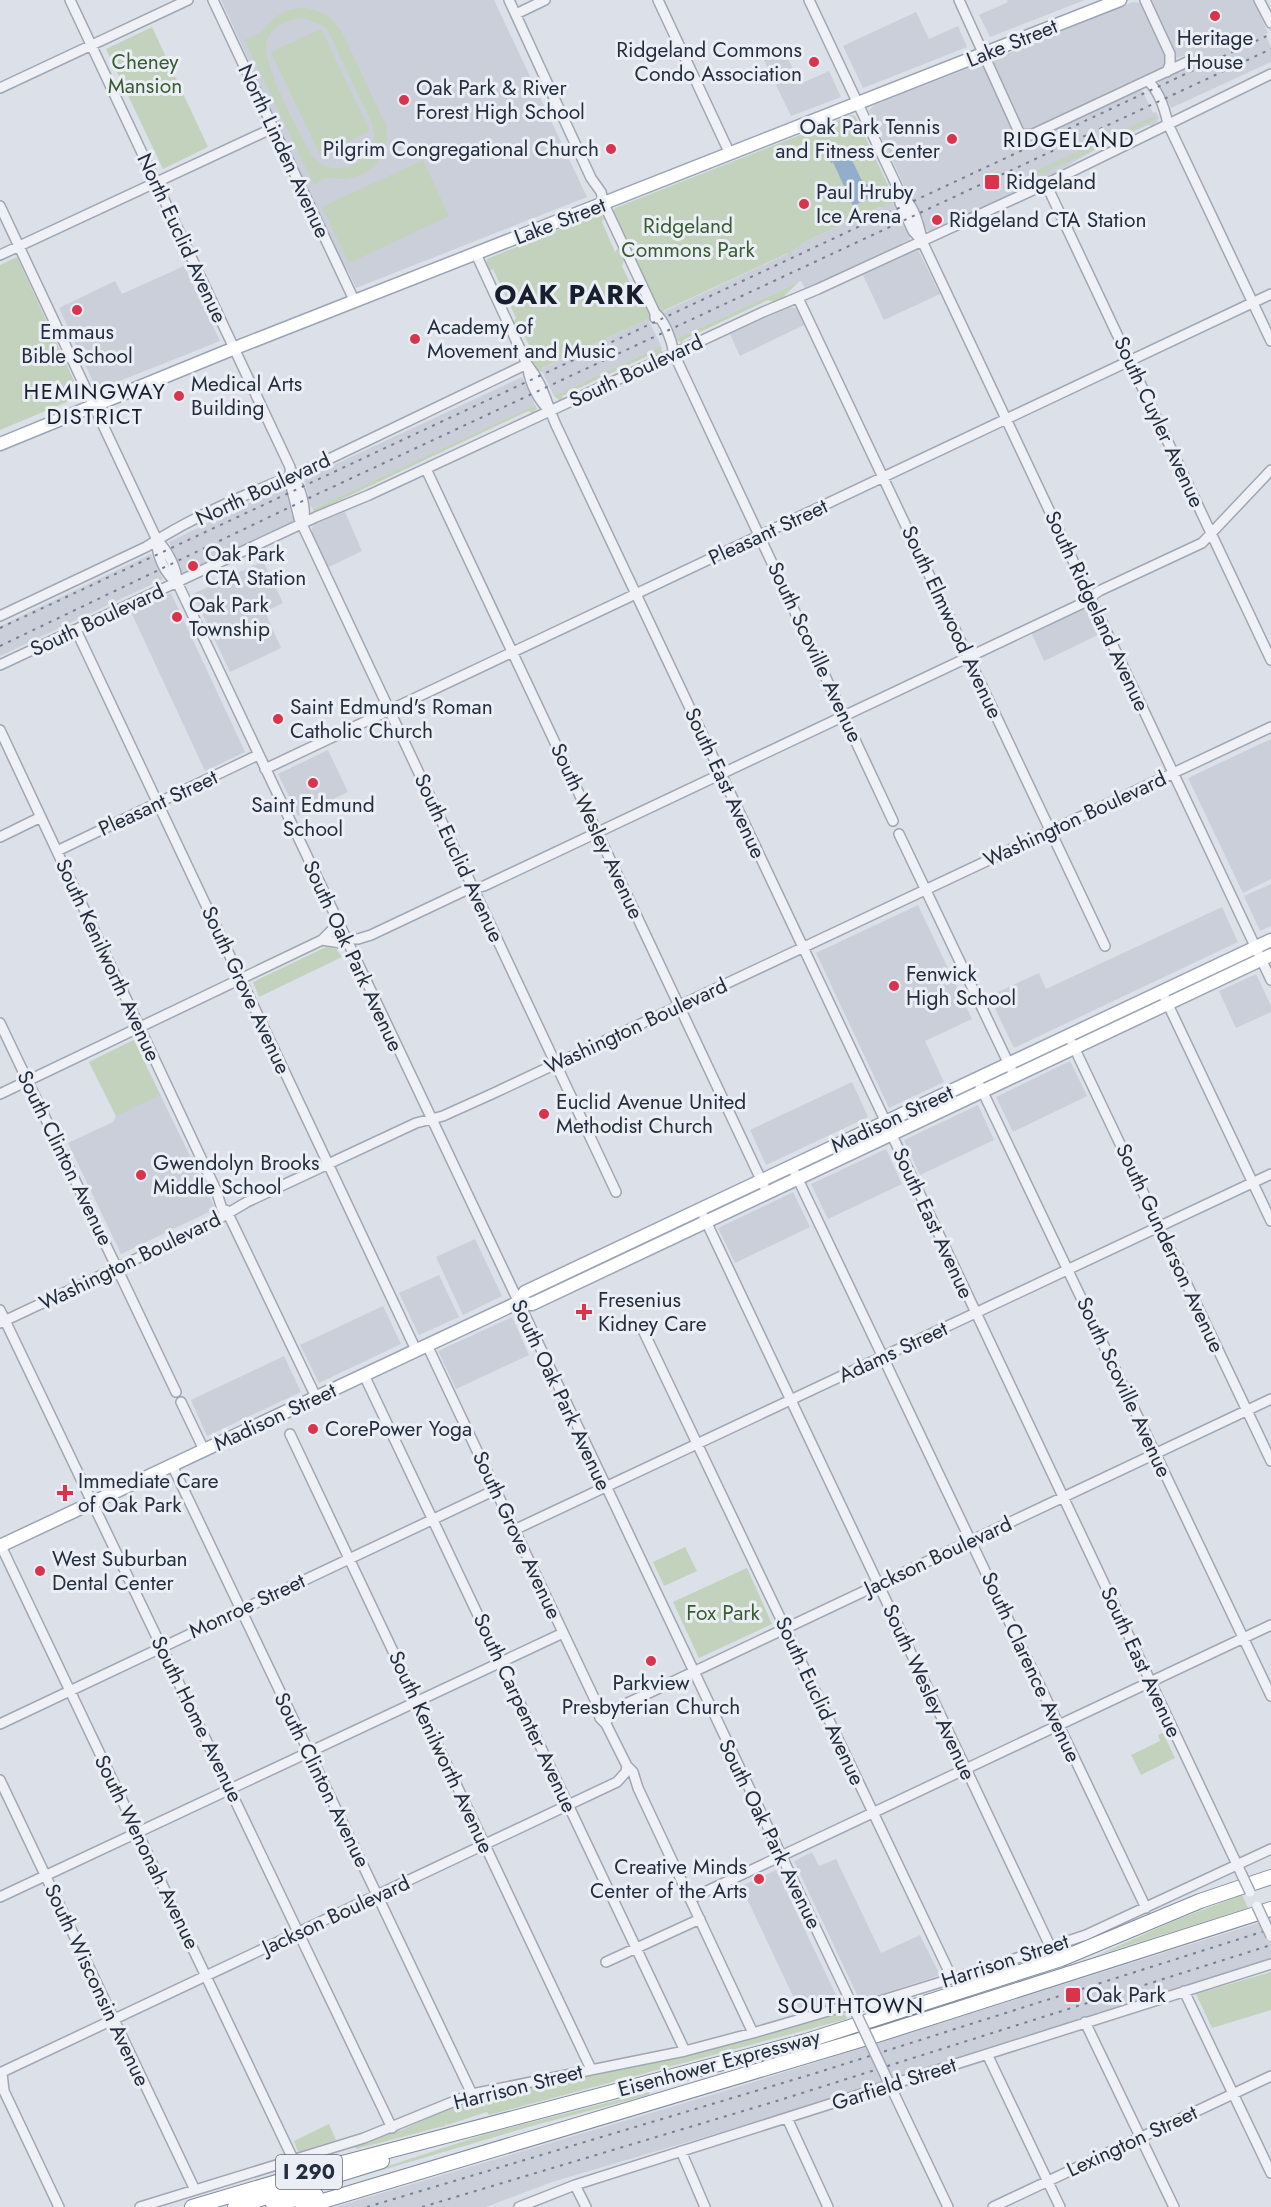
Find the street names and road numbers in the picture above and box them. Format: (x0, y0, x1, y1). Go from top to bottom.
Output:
street label: Lake Street (962, 11, 1062, 75)
street label: North Linden Avenue (231, 59, 338, 243)
street label: North Euclid Avenue (130, 148, 235, 328)
street label: Lake Street (510, 190, 610, 252)
street label: South Boulevard (564, 327, 708, 415)
street label: South Cuyler Avenue (1106, 332, 1212, 513)
street label: North Boulevard (191, 445, 335, 533)
street label: Pleasant Street (704, 491, 832, 573)
street label: South Ridgeland Avenue (1037, 506, 1157, 716)
street label: South Elmwood Avenue (894, 521, 1010, 723)
street label: South Scoville Avenue (760, 557, 870, 747)
street label: South Boulevard (25, 576, 169, 664)
street label: South East Avenue (677, 703, 773, 863)
street label: South Wesley Avenue (543, 738, 651, 924)
street label: Pleasant Street (94, 762, 222, 844)
street label: Washington Boulevard (979, 763, 1171, 875)
street label: South Euclid Avenue (407, 769, 511, 947)
street label: South Kenilworth Avenue (48, 854, 168, 1066)
street label: South Oak Park Avenue (296, 856, 411, 1057)
street label: South Grove Avenue (194, 901, 298, 1079)
street label: Washington Boulevard (540, 970, 732, 1082)
street label: South Clinton Avenue (10, 1065, 120, 1251)
street label: Madison Street (826, 1078, 958, 1160)
street label: South Gunderson Avenue (1108, 1139, 1232, 1358)
street label: South East Avenue (885, 1143, 981, 1303)
street label: Washington Boulevard (34, 1204, 226, 1318)
street label: South Scoville Avenue (1069, 1292, 1179, 1482)
street label: South Oak Park Avenue (504, 1295, 619, 1496)
street label: Adams Street (834, 1314, 952, 1390)
street label: Madison Street (209, 1376, 341, 1458)
street label: South Grove Avenue (465, 1446, 569, 1624)
street label: Jackson Boulevard (857, 1509, 1017, 1605)
street label: Monroe Street (184, 1566, 310, 1646)
street label: South Clarence Avenue (974, 1567, 1088, 1767)
street label: South East Avenue (1093, 1582, 1189, 1742)
street label: South Wesley Avenue (875, 1599, 983, 1785)
street label: South Carpenter Avenue (466, 1608, 584, 1818)
street label: South Euclid Avenue (768, 1612, 872, 1790)
street label: South Home Avenue (144, 1631, 250, 1807)
street label: South Kenilworth Avenue (381, 1646, 501, 1858)
street label: South Clinton Avenue (267, 1687, 377, 1873)
street label: South Oak Park Avenue (711, 1734, 829, 1934)
street label: South Wenonah Avenue (87, 1750, 207, 1954)
street label: Jackson Boulevard (255, 1868, 415, 1964)
street label: South Wisconsin Avenue (37, 1879, 157, 2091)
street label: Harrison Street (937, 1926, 1073, 1996)
street label: Eisenhower Expressway (615, 2021, 824, 2104)
street label: Garfield Street (828, 2050, 960, 2118)
street label: Harrison Street (450, 2056, 586, 2118)
street label: Lexington Street (1062, 2098, 1202, 2184)
road number: I 290 (276, 2155, 342, 2189)

